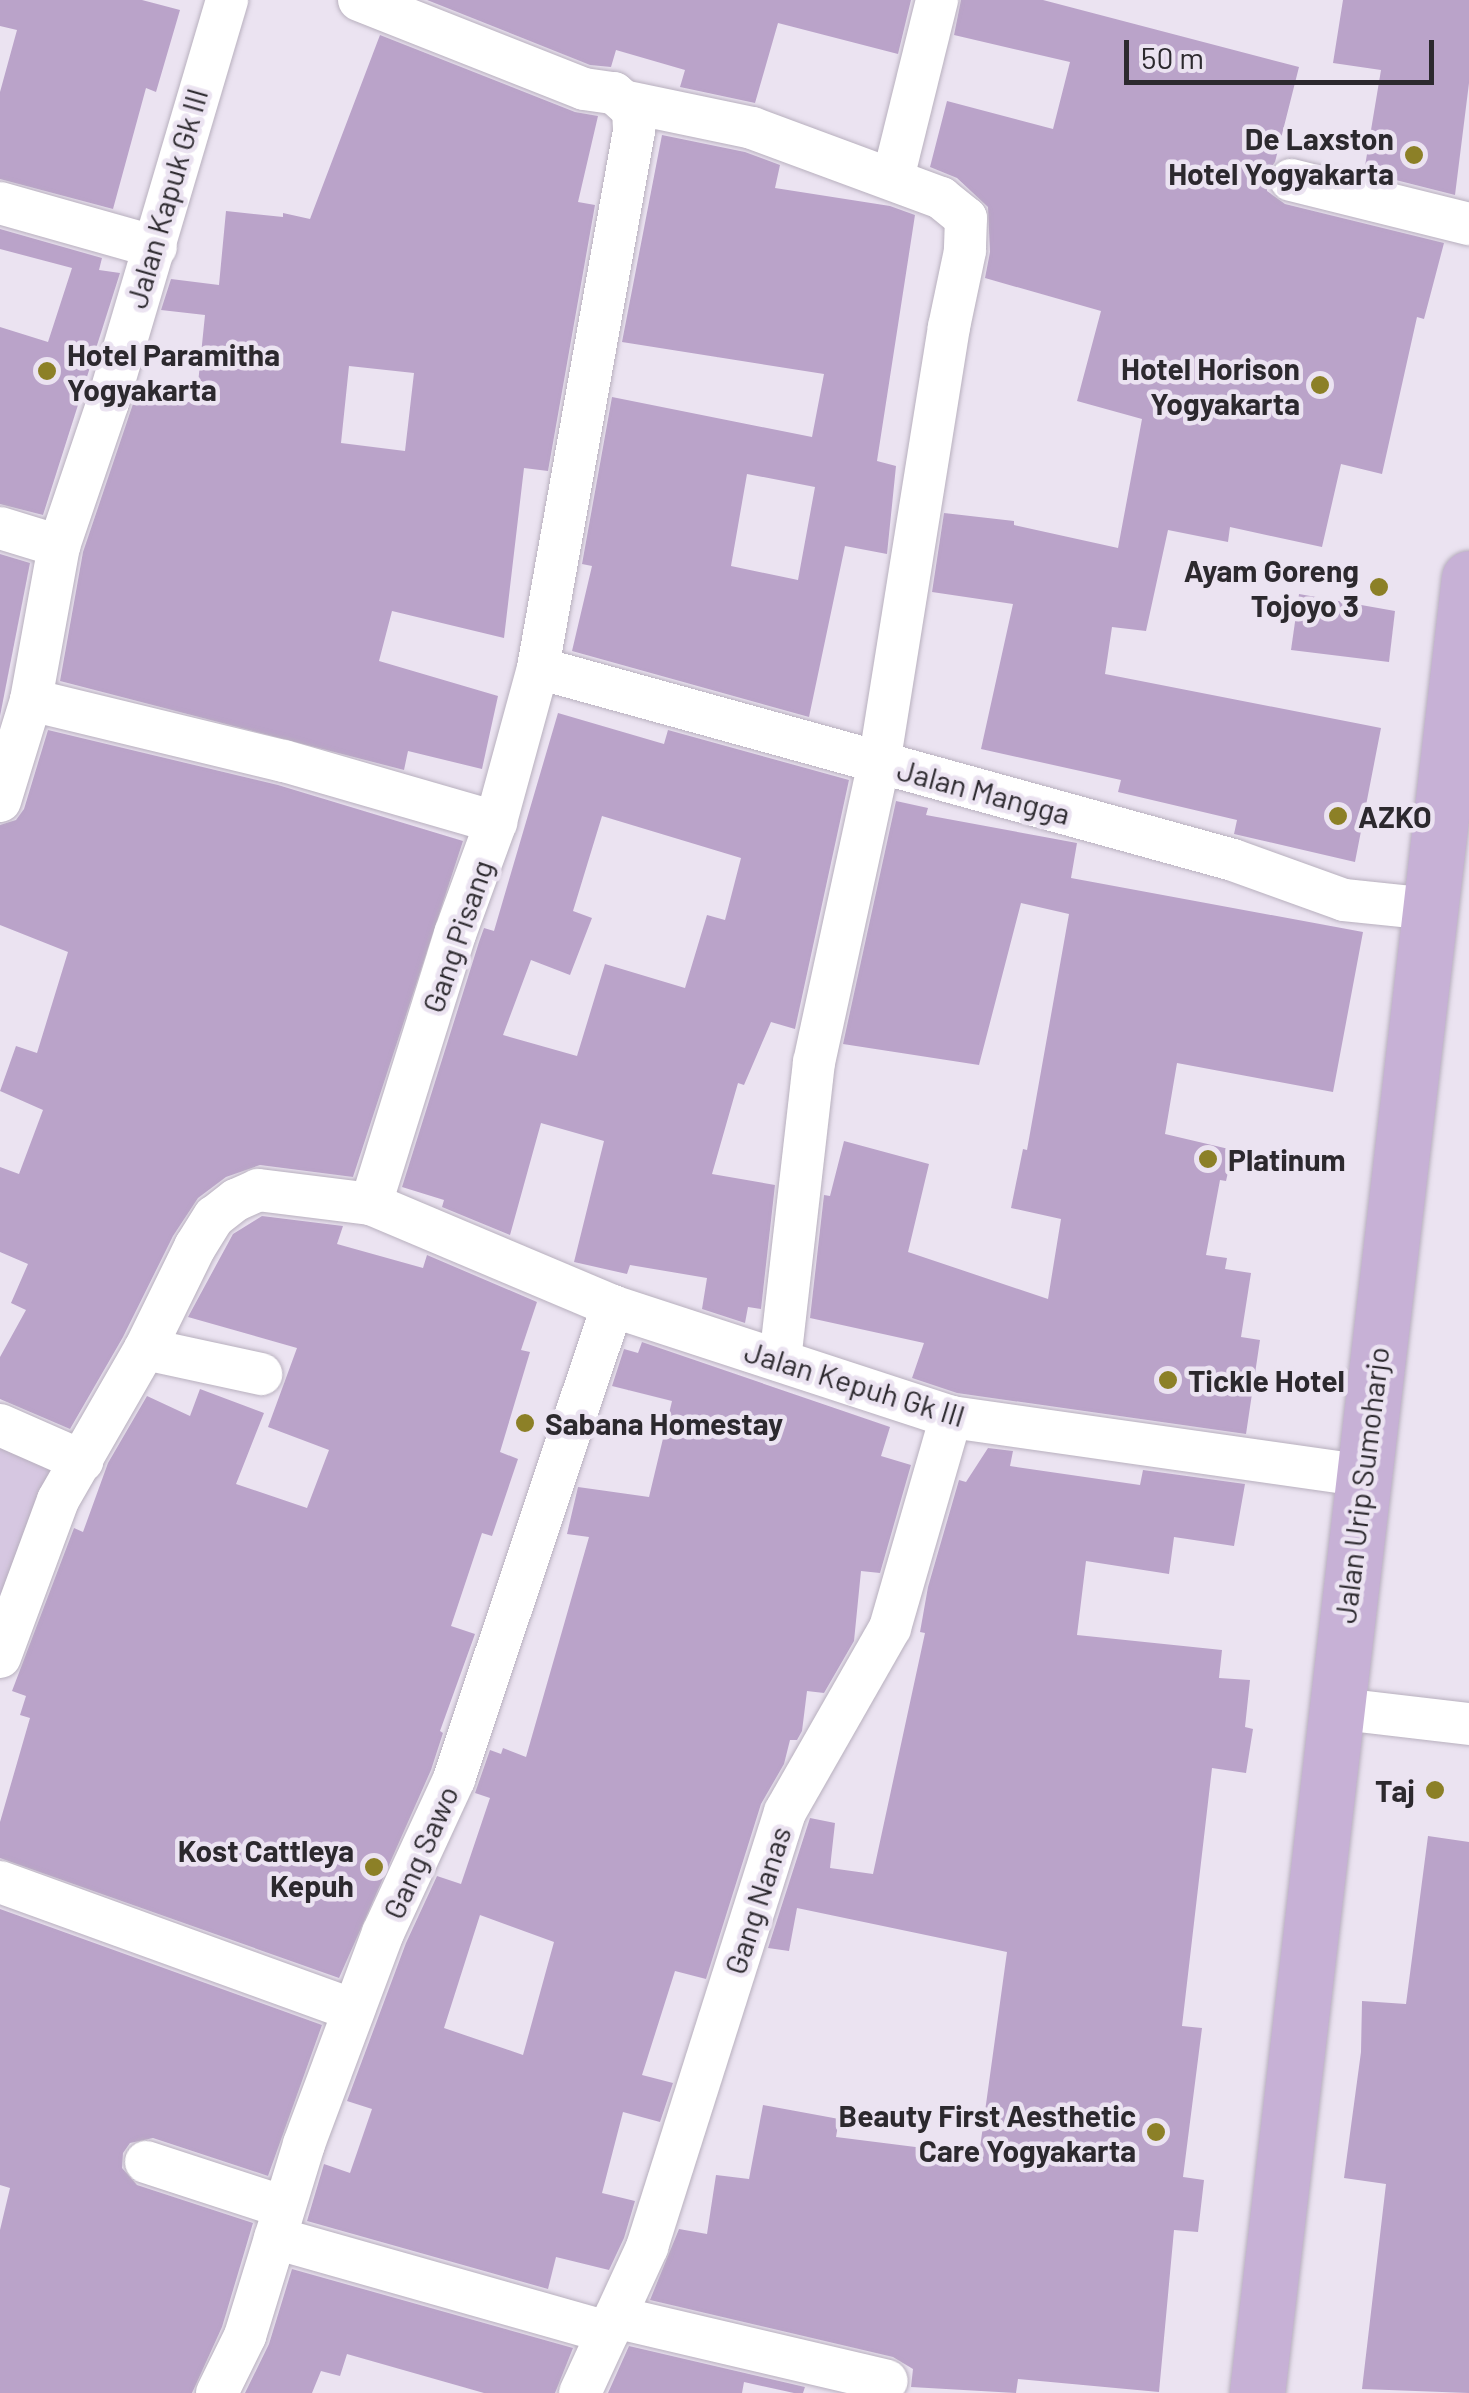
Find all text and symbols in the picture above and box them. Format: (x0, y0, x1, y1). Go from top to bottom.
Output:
scale bar (1129, 20, 1439, 82)
text: 50 m (1141, 39, 1204, 75)
street label: Jalan Kapuk Gk III (117, 84, 215, 312)
place label: De Laxston Hotel Yogyakarta (1168, 120, 1394, 190)
marker: De Laxston Hotel Yogyakarta (1403, 144, 1425, 166)
place label: Hotel Paramitha Yogyakarta (67, 336, 280, 406)
place label: Hotel Horison Yogyakarta (1121, 350, 1300, 420)
marker: Hotel Paramitha Yogyakarta (36, 360, 58, 382)
marker: Hotel Horison Yogyakarta (1309, 374, 1331, 396)
place label: Ayam Goreng Tojoyo 3 (1184, 552, 1359, 622)
marker: Ayam Goreng Tojoyo 3 (1368, 576, 1390, 598)
street label: Jalan Mangga (894, 751, 1074, 831)
place label: AZKO (1358, 798, 1432, 834)
marker: AZKO (1327, 805, 1349, 827)
street label: Gang Pisang (414, 855, 500, 1017)
place label: Platinum (1228, 1141, 1346, 1177)
marker: Platinum (1197, 1148, 1219, 1170)
street label: Jalan Kepuh Gk III (741, 1332, 969, 1434)
street label: Jalan Urip Sumoharjo (1326, 1345, 1396, 1625)
place label: Tickle Hotel (1188, 1362, 1345, 1398)
marker: Tickle Hotel (1157, 1369, 1179, 1391)
place label: Sabana Homestay (545, 1405, 783, 1441)
marker: Sabana Homestay (514, 1412, 536, 1434)
place label: Taj (1375, 1772, 1415, 1808)
marker: Taj (1424, 1779, 1446, 1801)
street label: Gang Sawo (375, 1780, 465, 1924)
street label: Gang Nanas (716, 1822, 798, 1978)
place label: Kost Cattleya Kepuh (178, 1832, 354, 1902)
marker: Kost Cattleya Kepuh (363, 1856, 385, 1878)
place label: Beauty First Aesthetic Care Yogyakarta (839, 2097, 1136, 2168)
marker: Beauty First Aesthetic Care Yogyakarta (1145, 2121, 1167, 2143)

